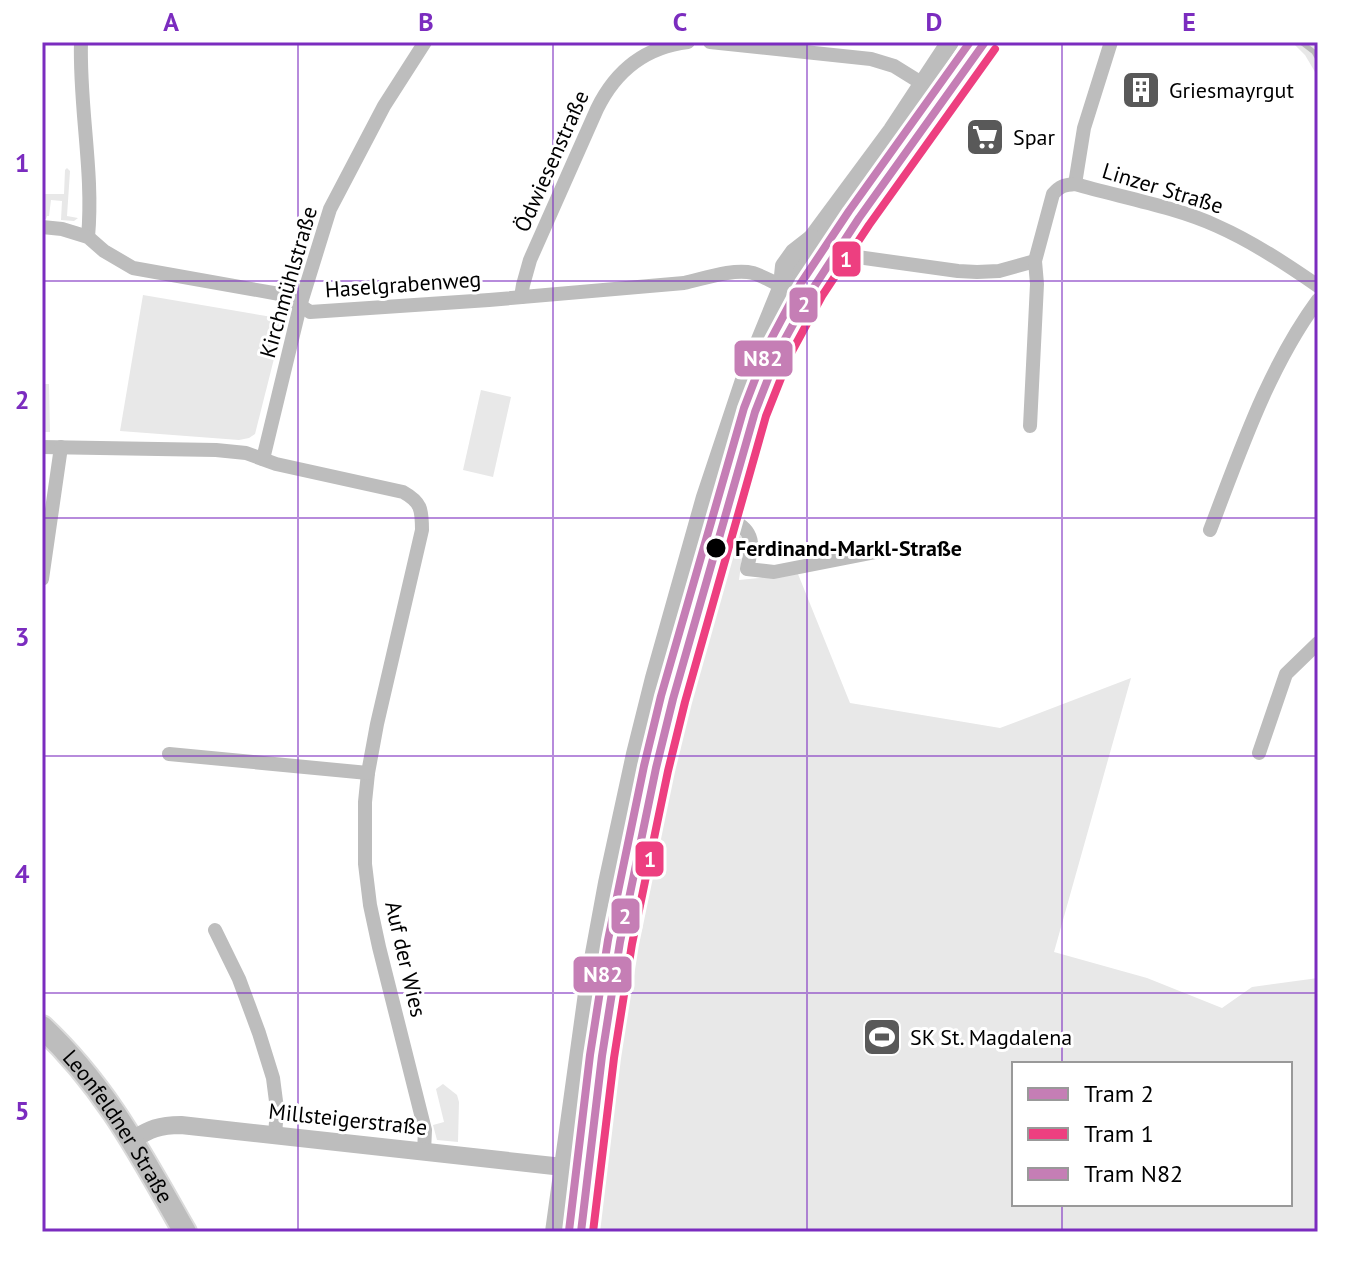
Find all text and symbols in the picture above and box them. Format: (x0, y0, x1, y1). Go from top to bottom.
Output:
text: A (163, 5, 179, 38)
text: B (418, 5, 434, 38)
text: C (673, 5, 687, 38)
text: D (926, 5, 942, 38)
text: E (1182, 5, 1196, 38)
building icon: Griesmayrgut (1120, 69, 1162, 111)
place label: Griesmayrgut (1169, 76, 1294, 104)
street label: Ödwiesenstraße (507, 86, 595, 236)
supermarket icon: Spar (964, 116, 1006, 158)
place label: Spar (1013, 123, 1055, 151)
text: 1 (15, 146, 29, 179)
street label: Linzer Straße (1099, 156, 1227, 220)
street label: Kirchmühlstraße (253, 203, 323, 361)
line badge: 1 (831, 240, 862, 278)
text: 1 (840, 245, 852, 273)
street label: Haselgrabenweg (324, 265, 482, 303)
line badge: 2 (788, 286, 819, 324)
text: 2 (798, 290, 810, 318)
line badge: N82 (733, 339, 794, 378)
text: N82 (743, 344, 783, 372)
text: 2 (15, 383, 29, 416)
place label: Ferdinand-Markl-Straße (735, 534, 962, 562)
marker: Ferdinand-Markl-Straße (704, 536, 728, 560)
text: 3 (15, 620, 29, 653)
line badge: 1 (634, 840, 665, 878)
text: 1 (644, 845, 656, 873)
text: 4 (15, 857, 30, 890)
line badge: 2 (610, 897, 641, 935)
street label: Auf der Wies (379, 898, 433, 1020)
text: 2 (619, 902, 631, 930)
line badge: N82 (572, 955, 633, 994)
text: N82 (583, 960, 623, 988)
sports icon: SK St. Magdalena (861, 1016, 903, 1058)
place label: SK St. Magdalena (910, 1023, 1072, 1051)
street label: Leonfeldner Straße (57, 1044, 180, 1208)
legend (1012, 1062, 1292, 1206)
text: Tram 2 (1084, 1078, 1154, 1109)
text: 5 (15, 1094, 29, 1127)
street label: Millsteigerstraße (267, 1097, 429, 1141)
text: Tram 1 (1084, 1118, 1154, 1149)
text: Tram N82 (1084, 1158, 1183, 1189)

